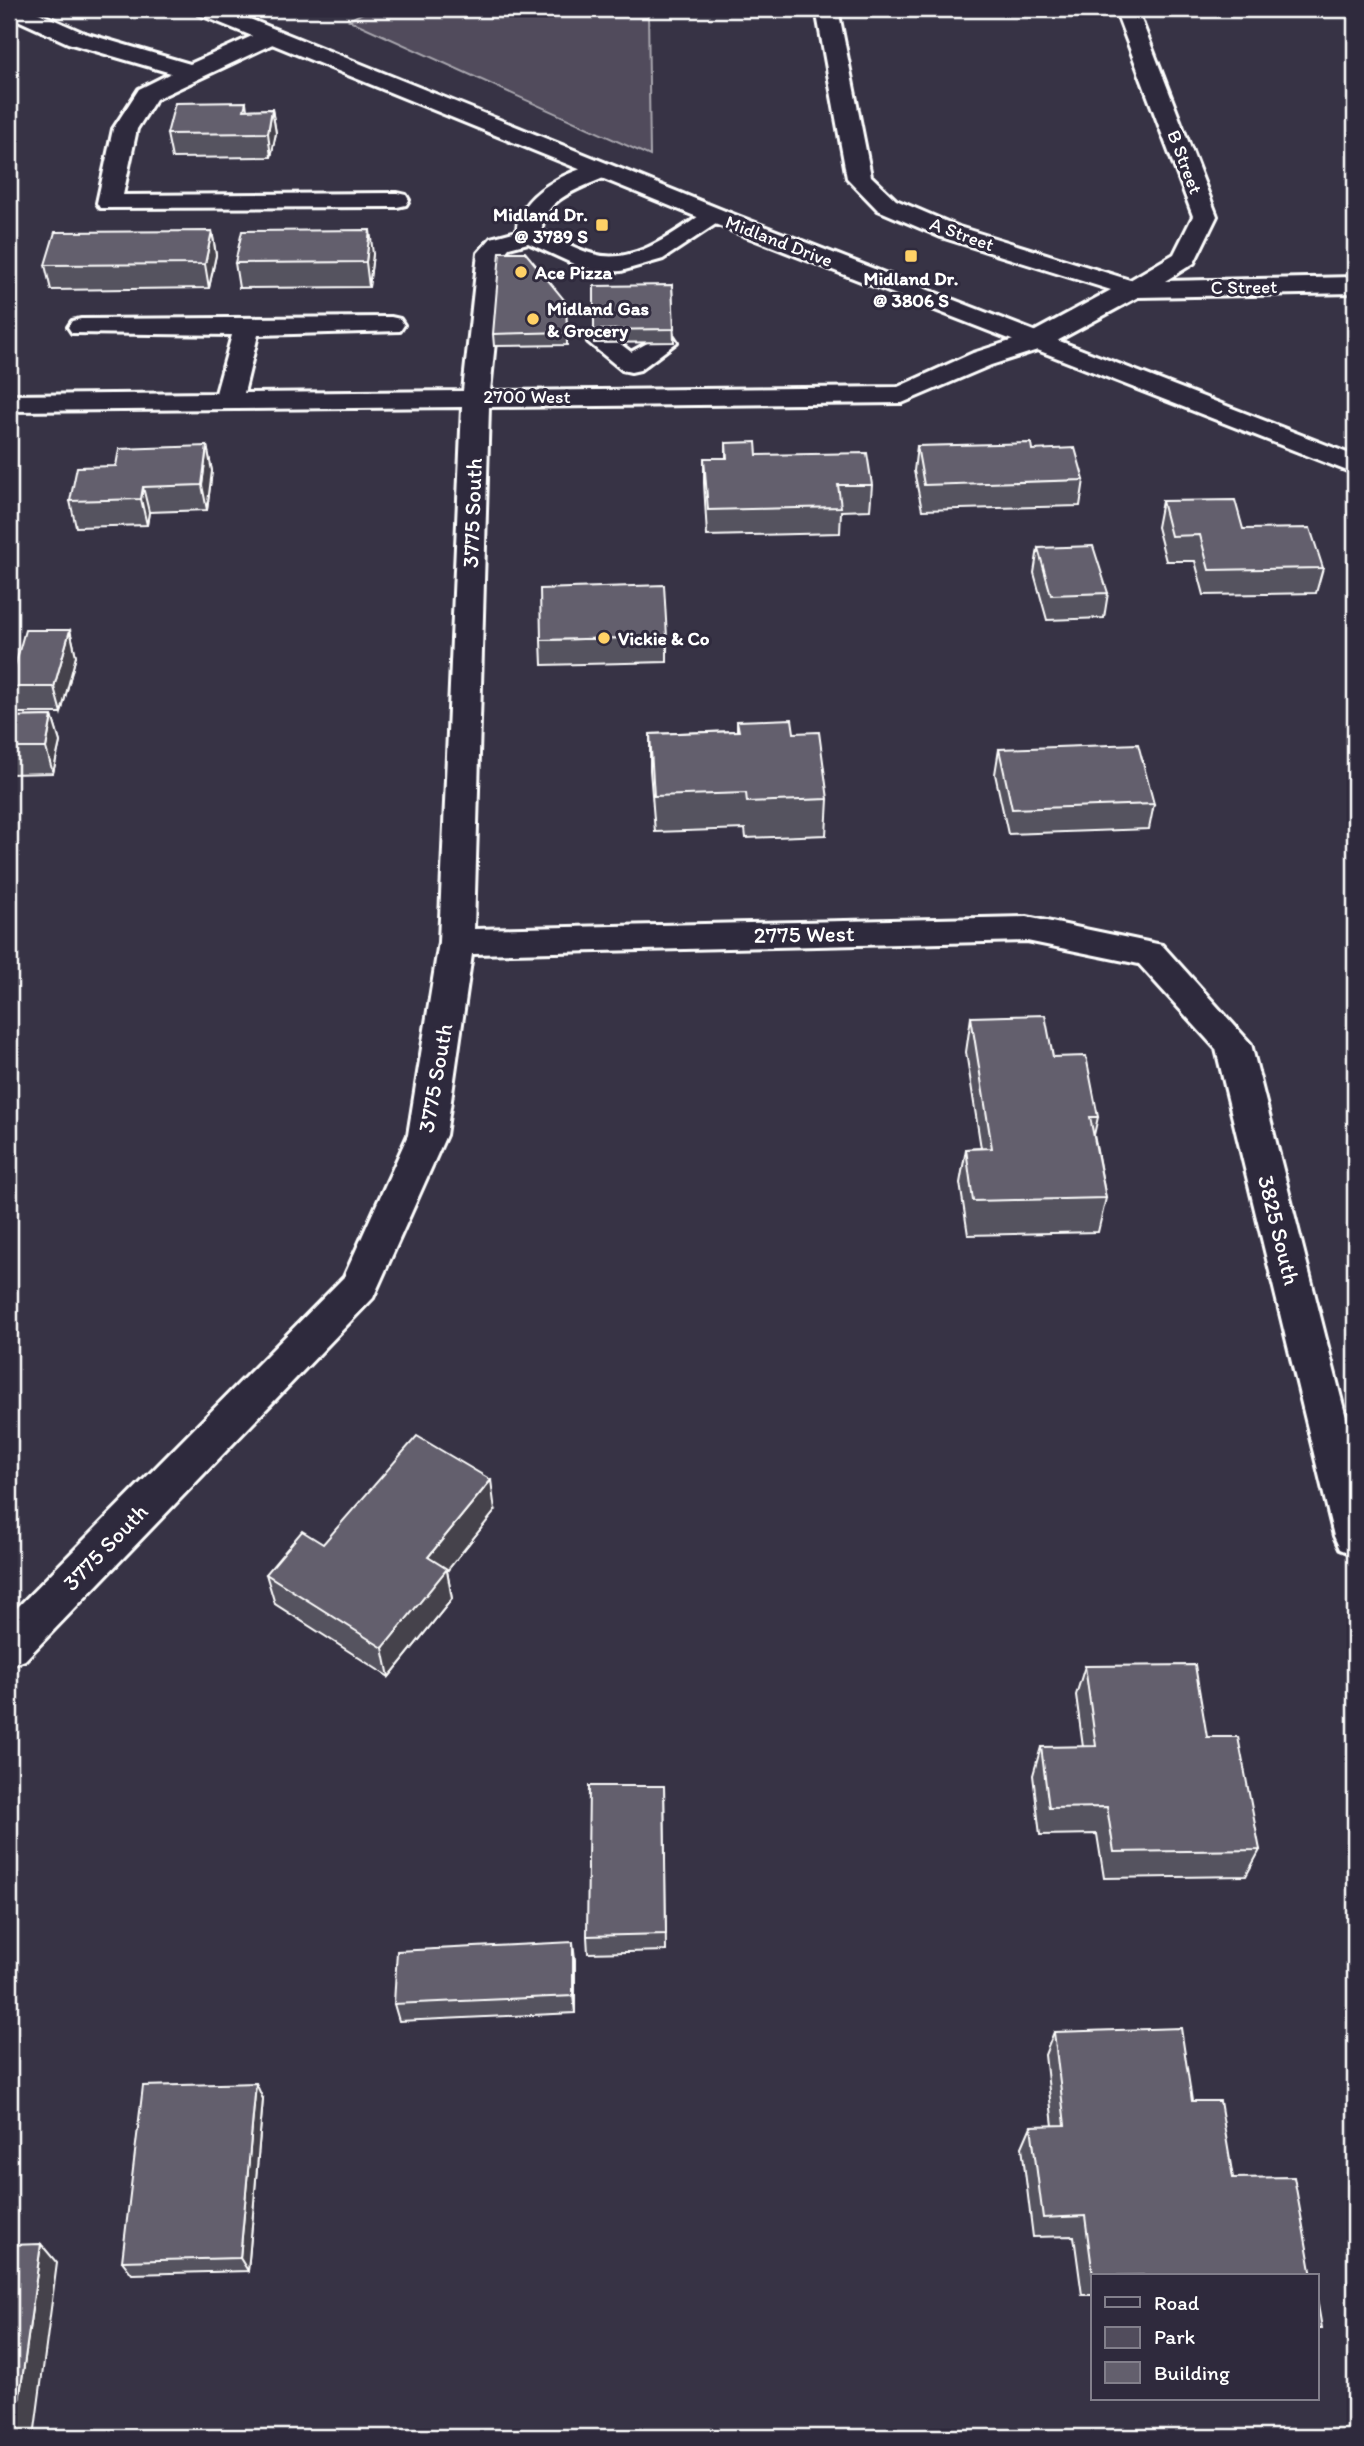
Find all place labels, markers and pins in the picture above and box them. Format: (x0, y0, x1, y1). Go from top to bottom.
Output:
place label: Midland Dr. @ 3789 S (493, 203, 588, 248)
marker: Midland Dr. @ 3789 S (594, 217, 610, 233)
marker: Midland Dr. @ 3806 S (903, 248, 919, 264)
place label: Ace Pizza (534, 261, 613, 284)
marker: Ace Pizza (513, 264, 529, 280)
place label: Midland Dr. @ 3806 S (864, 267, 958, 312)
place label: Midland Gas & Grocery (547, 297, 650, 342)
marker: Midland Gas & Grocery (525, 311, 541, 327)
place label: Vickie & Co (618, 627, 710, 650)
marker: Vickie & Co (596, 630, 612, 646)

